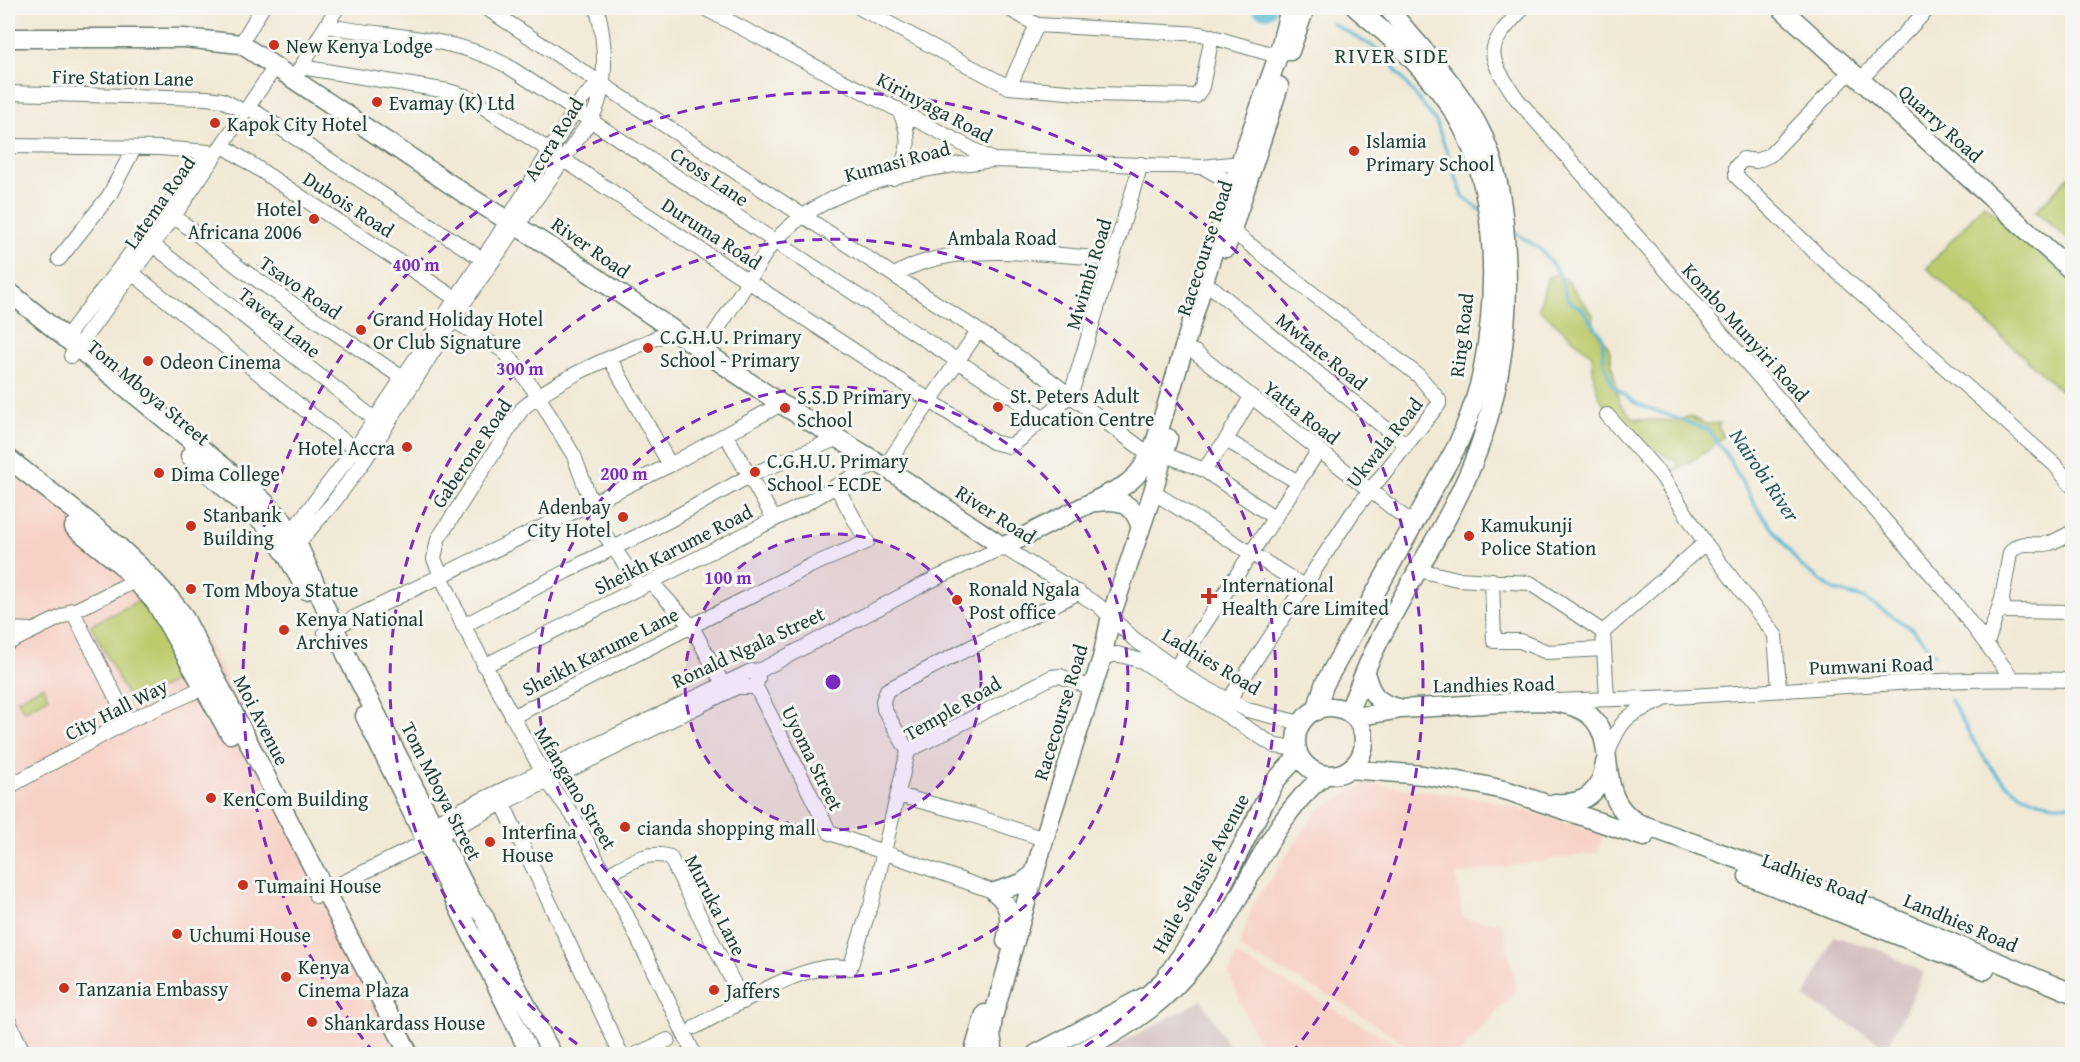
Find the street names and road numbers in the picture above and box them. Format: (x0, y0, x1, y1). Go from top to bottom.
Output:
street label: Fire Station Lane (52, 61, 194, 93)
street label: Kirinyaga Road (872, 64, 998, 150)
street label: Quarry Road (1892, 77, 1990, 169)
street label: Accra Road (516, 91, 590, 186)
street label: Kumasi Road (841, 133, 953, 189)
street label: Cross Lane (665, 139, 755, 213)
street label: Latema Road (116, 149, 202, 254)
street label: Dubois Road (298, 164, 400, 244)
street label: Racecourse Road (1168, 176, 1240, 320)
street label: Duruma Road (656, 190, 768, 276)
street label: River Road (546, 209, 637, 285)
street label: Mwimbi Road (1057, 215, 1119, 333)
street label: Ambala Road (947, 223, 1057, 252)
street label: Tsavo Road (254, 248, 348, 326)
street label: Kombo Munyiri Road (1676, 256, 1816, 408)
street label: Taveta Lane (232, 280, 328, 364)
street label: Ring Road (1441, 291, 1481, 379)
street label: Mwtate Road (1270, 305, 1374, 397)
street label: Tom Mboya Street (81, 332, 217, 452)
street label: Yatta Road (1258, 373, 1347, 451)
street label: Ukwala Road (1339, 391, 1429, 493)
street label: Gaberone Road (424, 392, 518, 513)
street label: River Road (950, 477, 1042, 551)
street label: Sheikh Karume Road (589, 496, 757, 601)
street label: Sheikh Karume Lane (517, 599, 683, 703)
street label: Ronald Ngala Street (667, 599, 829, 695)
street label: Ladhies Road (1157, 620, 1267, 702)
street label: Racecourse Road (1026, 640, 1095, 784)
street label: Pumwani Road (1808, 648, 1934, 682)
street label: Temple Road (898, 668, 1006, 748)
street label: Landhies Road (1433, 668, 1555, 700)
street label: Moi Avenue (227, 670, 297, 770)
street label: City Hall Way (60, 671, 172, 747)
street label: Uyoma Street (775, 701, 851, 815)
street label: Tom Mboya Street (394, 716, 490, 866)
street label: Mfangano Street (528, 721, 624, 855)
street label: Haile Selassie Avenue (1144, 788, 1256, 958)
street label: Ladhies Road (1758, 845, 1872, 911)
street label: Muruka Lane (678, 849, 754, 961)
street label: Landhies Road (1899, 885, 2023, 959)

